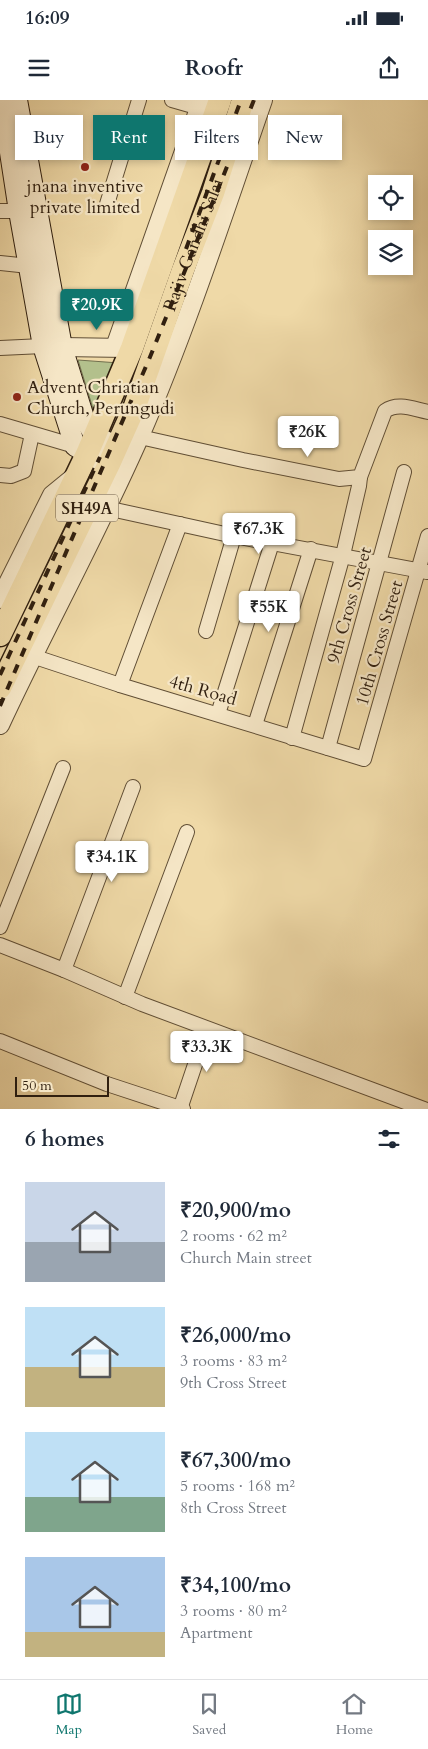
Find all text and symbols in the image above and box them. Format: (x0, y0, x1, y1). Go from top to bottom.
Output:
text: 16:09 (25, 5, 69, 31)
text: Roofr (185, 53, 243, 83)
icon: menu (25, 54, 53, 82)
icon: share (375, 54, 403, 82)
chip: Buy (15, 115, 83, 160)
chip: Rent (93, 115, 165, 160)
chip: Filters (175, 115, 258, 160)
chip: New (268, 115, 342, 160)
marker: jnana inventive private limited (79, 161, 91, 173)
place label: jnana inventive private limited (24, 174, 143, 220)
street label: Rajiv Gandhi Salai (157, 175, 230, 315)
map controls (368, 175, 413, 275)
button: locate (368, 175, 413, 220)
button: layers (368, 230, 413, 275)
pin: ₹20.9K (56, 288, 138, 331)
text: ₹20.9K (71, 294, 123, 316)
place label: Advent Chriatian Church, Perungudi (27, 375, 175, 421)
marker: Advent Chriatian Church, Perungudi (11, 391, 23, 403)
pin: ₹26K (278, 416, 338, 458)
text: ₹26K (289, 421, 327, 443)
road number: SH49A (56, 494, 118, 522)
pin: ₹67.3K (218, 512, 300, 555)
text: ₹67.3K (233, 518, 285, 540)
street label: 9th Cross Street (321, 544, 378, 666)
street label: 10th Cross Street (350, 577, 409, 709)
pin: ₹55K (239, 590, 299, 633)
text: ₹55K (250, 596, 288, 618)
street label: 4th Road (166, 669, 240, 712)
pin: ₹34.1K (71, 840, 153, 883)
text: ₹34.1K (86, 846, 138, 868)
pin: ₹33.3K (166, 1030, 248, 1073)
text: ₹33.3K (181, 1036, 233, 1058)
scale bar (15, 1074, 109, 1097)
text: 50 m (22, 1076, 52, 1095)
text: 6 homes (25, 1125, 104, 1154)
icon: filters (375, 1125, 403, 1153)
text: ₹20,900/mo (180, 1196, 291, 1225)
icon: home (65, 1202, 125, 1262)
text: 2 rooms · 62 m² (180, 1225, 287, 1247)
text: Church Main street (180, 1247, 312, 1269)
text: ₹26,000/mo (180, 1321, 291, 1350)
icon: home (65, 1327, 125, 1387)
text: 3 rooms · 83 m² (180, 1350, 287, 1372)
text: 9th Cross Street (180, 1372, 287, 1394)
text: ₹67,300/mo (180, 1446, 291, 1475)
icon: home (65, 1452, 125, 1512)
text: 5 rooms · 168 m² (180, 1475, 295, 1497)
text: 8th Cross Street (180, 1497, 287, 1519)
text: ₹34,100/mo (180, 1571, 291, 1600)
icon: home (65, 1577, 125, 1637)
text: 3 rooms · 80 m² (180, 1600, 287, 1622)
text: Apartment (180, 1622, 253, 1644)
tab: Map (55, 1690, 83, 1739)
tab: Saved (192, 1690, 226, 1739)
tab: Home (336, 1690, 373, 1739)

